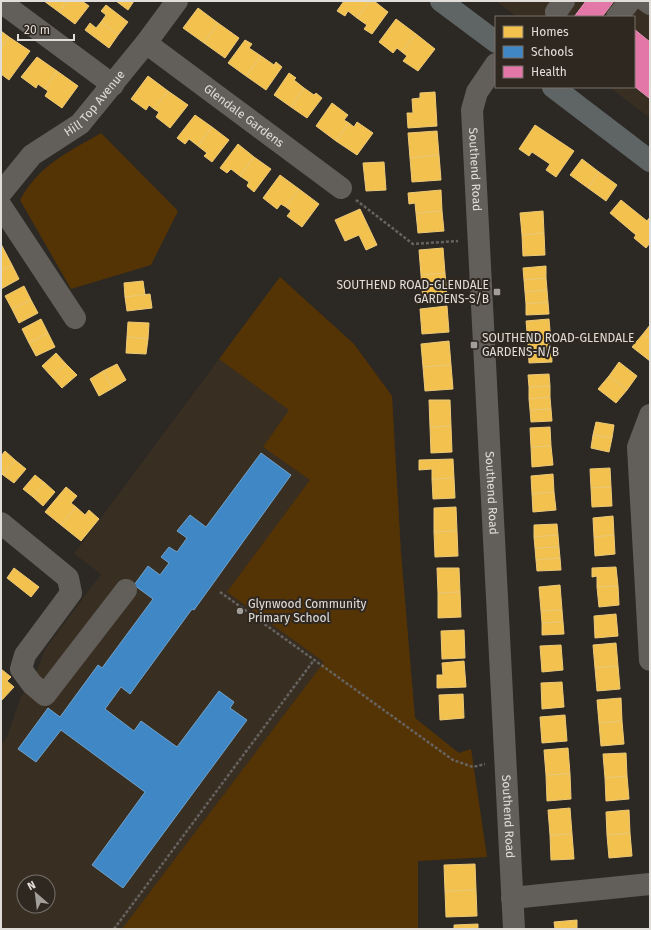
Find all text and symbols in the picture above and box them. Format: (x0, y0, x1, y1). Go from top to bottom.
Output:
scale bar (18, 16, 74, 42)
legend (495, 16, 635, 88)
text: 20 m (24, 23, 50, 37)
text: Homes (531, 25, 569, 39)
text: Schools (531, 45, 574, 59)
text: Health (531, 65, 567, 79)
street label: Hill Top Avenue (62, 68, 128, 139)
street label: Glendale Gardens (201, 81, 287, 150)
street label: Southend Road (466, 127, 484, 212)
place label: SOUTHEND ROAD-GLENDALE GARDENS-S/B (337, 278, 489, 306)
marker: SOUTHEND ROAD-GLENDALE GARDENS-S/B (492, 287, 502, 297)
place label: SOUTHEND ROAD-GLENDALE GARDENS-N/B (482, 331, 635, 359)
marker: SOUTHEND ROAD-GLENDALE GARDENS-N/B (469, 340, 479, 350)
street label: Southend Road (483, 451, 501, 535)
place label: Glynwood Community Primary School (248, 597, 367, 625)
marker: Glynwood Community Primary School (235, 606, 245, 616)
street label: Southend Road (499, 774, 517, 859)
north arrow (16, 874, 56, 914)
text: N (25, 878, 38, 893)

